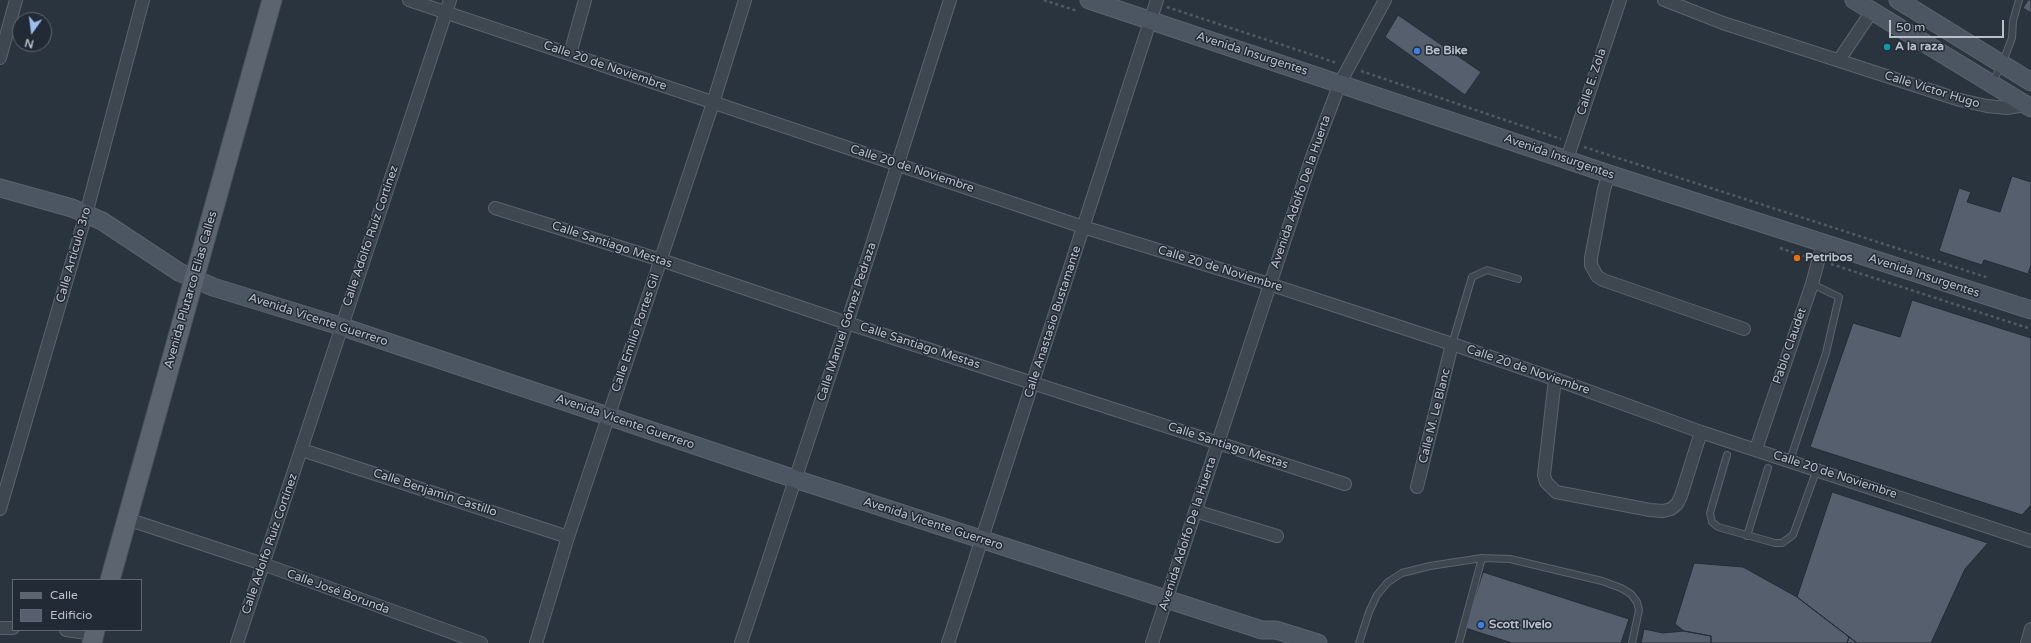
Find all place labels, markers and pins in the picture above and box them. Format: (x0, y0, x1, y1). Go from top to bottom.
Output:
place label: A la raza (1895, 40, 1944, 54)
marker: A la raza (1882, 42, 1892, 52)
place label: Be Bike (1425, 44, 1468, 58)
marker: Be Bike (1412, 46, 1422, 56)
place label: Petribos (1805, 251, 1852, 265)
marker: Petribos (1792, 253, 1802, 263)
place label: Scott Ilvelo (1489, 618, 1552, 632)
marker: Scott Ilvelo (1476, 620, 1486, 630)

